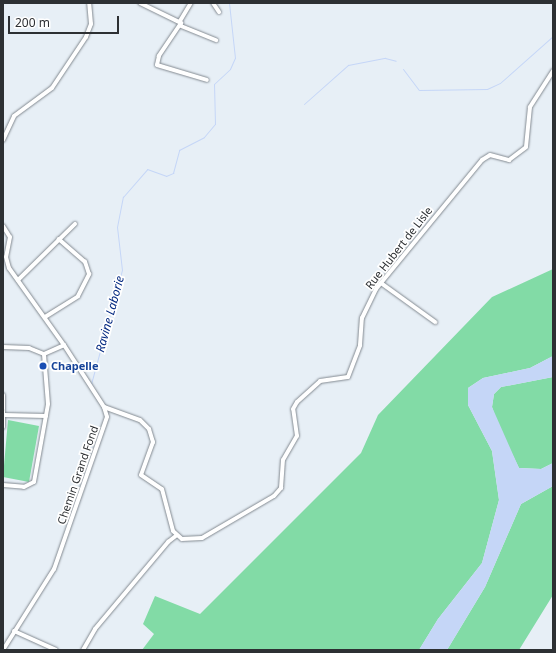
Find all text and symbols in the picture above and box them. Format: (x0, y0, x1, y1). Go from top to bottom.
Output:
scale bar (10, 8, 121, 34)
text: 200 m (15, 14, 50, 31)
street label: Rue Hubert de Lisle (363, 204, 435, 292)
water label: Ravine Laborie (93, 274, 127, 354)
place label: Chapelle (51, 359, 98, 373)
marker: Chapelle (38, 361, 48, 371)
street label: Chemin Grand Fond (55, 424, 101, 526)

